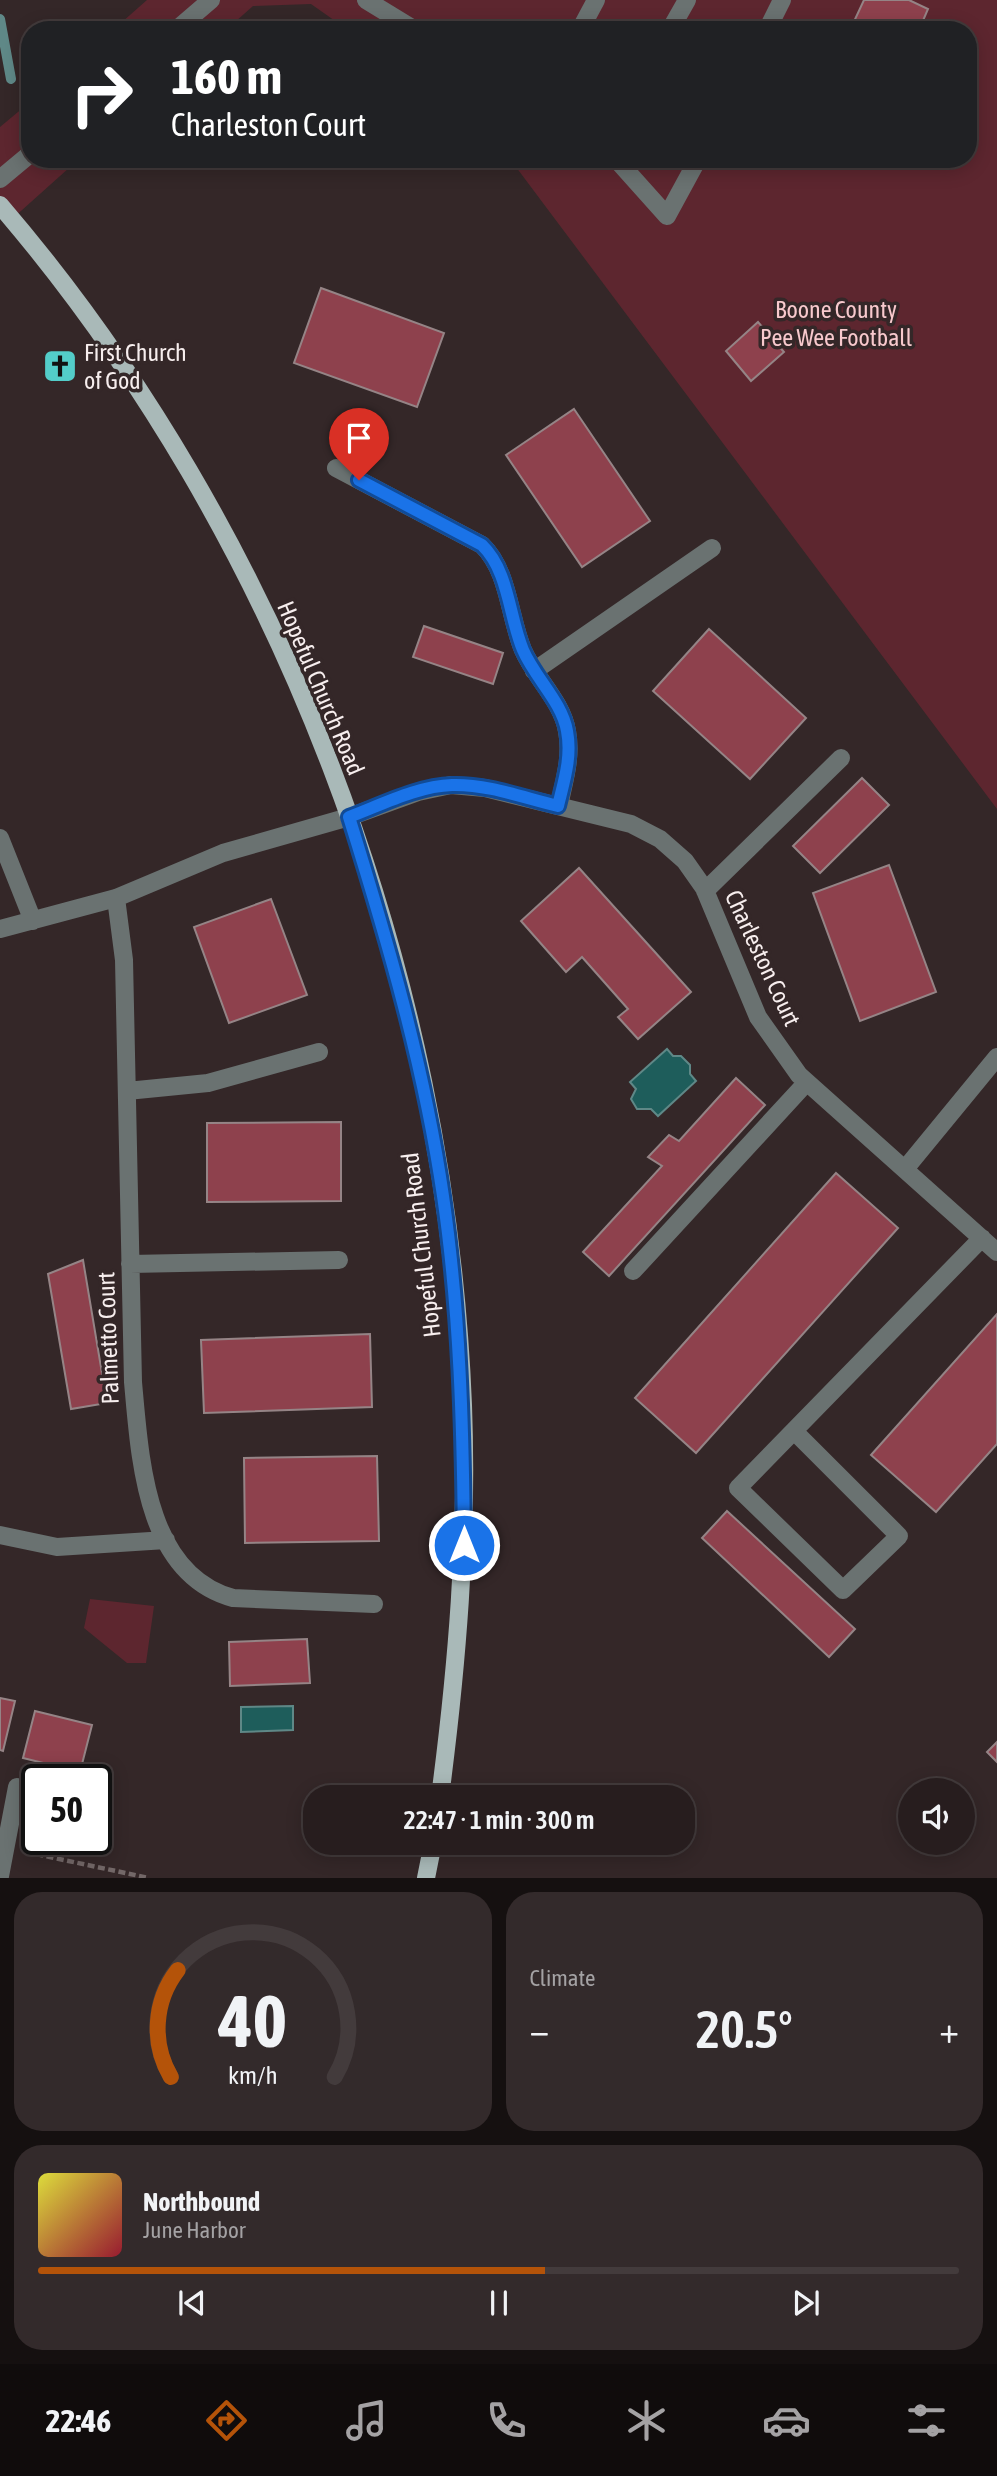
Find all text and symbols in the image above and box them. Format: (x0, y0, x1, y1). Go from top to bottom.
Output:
text: 160 m (171, 48, 282, 104)
icon: right (56, 49, 147, 140)
text: Charleston Court (171, 106, 366, 143)
park label: Boone County Pee Wee Football (760, 296, 913, 351)
place label: First Church of God (84, 339, 187, 394)
church icon: First Church of God (41, 347, 79, 385)
pin (329, 408, 389, 480)
icon: arrive (340, 419, 378, 457)
street label: Hopeful Church Road (272, 597, 370, 779)
street label: Charleston Court (720, 886, 806, 1030)
street label: Hopeful Church Road (396, 1151, 446, 1339)
street label: Palmetto Court (92, 1271, 124, 1405)
position arrow (427, 1508, 501, 1582)
speed limit sign: 50 (21, 1764, 112, 1855)
map controls (898, 1778, 975, 1855)
button: sound (898, 1778, 975, 1855)
text: 22:47 · 1 min · 300 m (404, 1805, 594, 1835)
text: Climate (530, 1965, 595, 1991)
text: 40 (218, 1980, 287, 2063)
text: 20.5° (696, 1999, 793, 2059)
text: − (530, 2008, 549, 2051)
text: + (939, 2008, 959, 2051)
text: km/h (228, 2061, 278, 2089)
text: Northbound (143, 2187, 260, 2217)
text: June Harbor (143, 2217, 246, 2243)
icon: previous (173, 2284, 211, 2322)
icon: pause (480, 2284, 518, 2322)
icon: next (787, 2284, 825, 2322)
icon: directions (202, 2396, 251, 2445)
icon: music (342, 2396, 391, 2445)
icon: phone (482, 2396, 531, 2445)
icon: climate (622, 2396, 671, 2445)
icon: car (762, 2396, 811, 2445)
icon: filters (902, 2396, 951, 2445)
text: 22:46 (46, 2402, 111, 2439)

